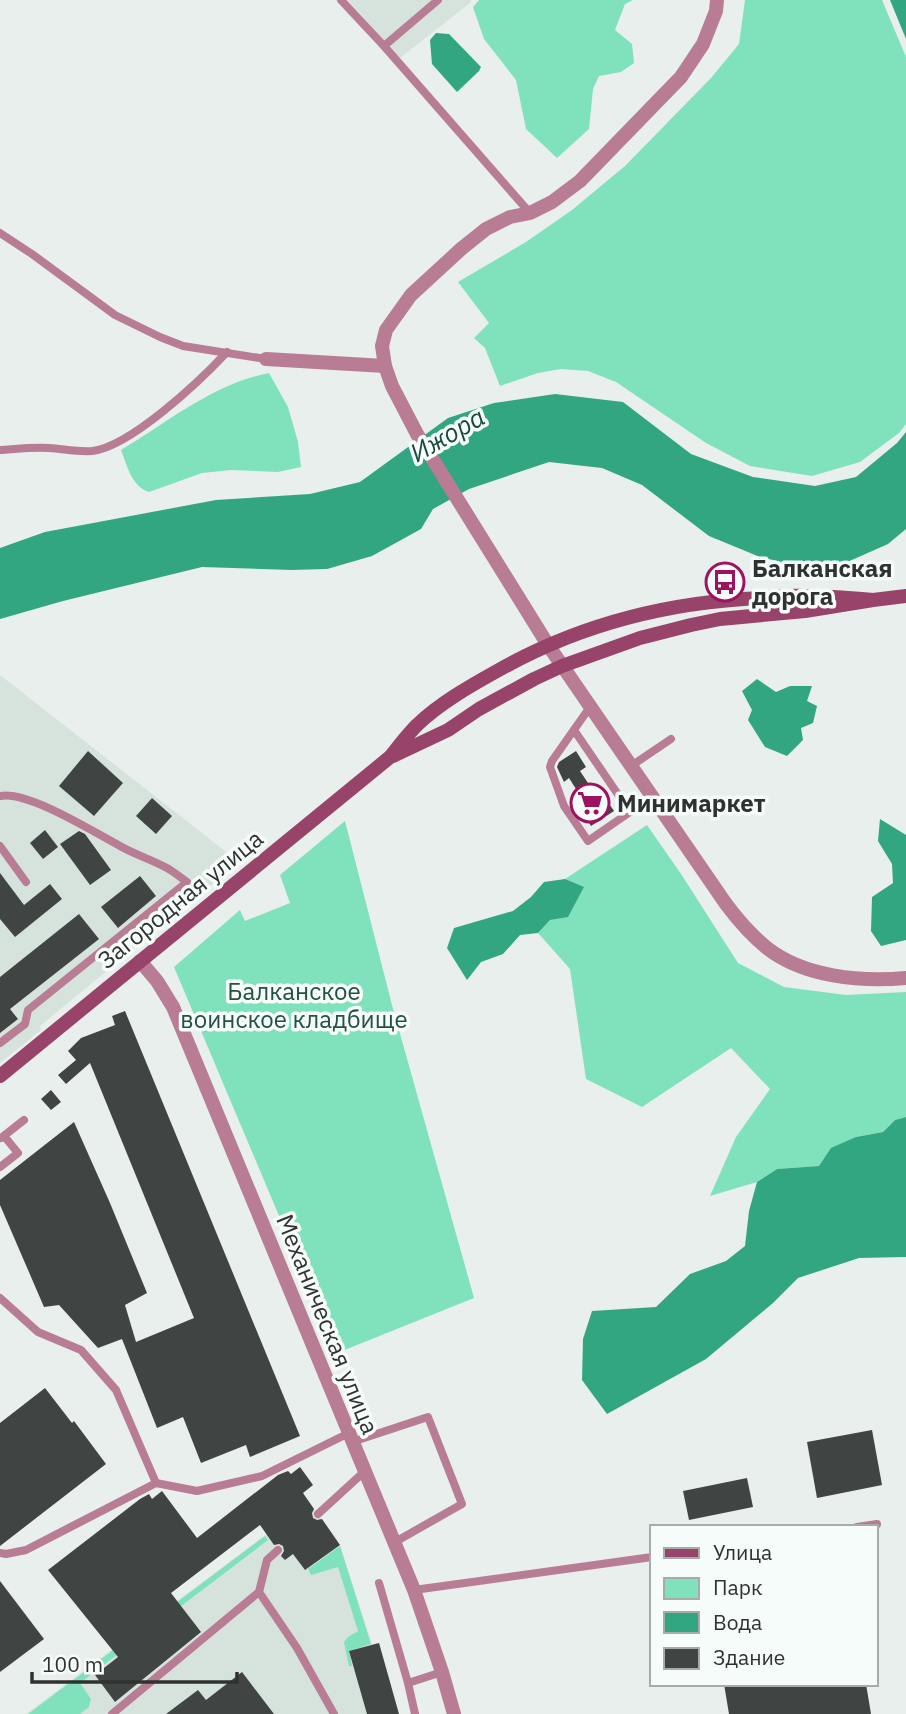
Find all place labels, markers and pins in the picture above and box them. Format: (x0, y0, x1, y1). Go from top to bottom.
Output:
place label: Балканская дорога (752, 552, 892, 612)
bus stop icon: Балканская дорога (704, 561, 746, 603)
supermarket icon: Минимаркет (569, 782, 611, 824)
place label: Минимаркет (617, 787, 766, 819)

